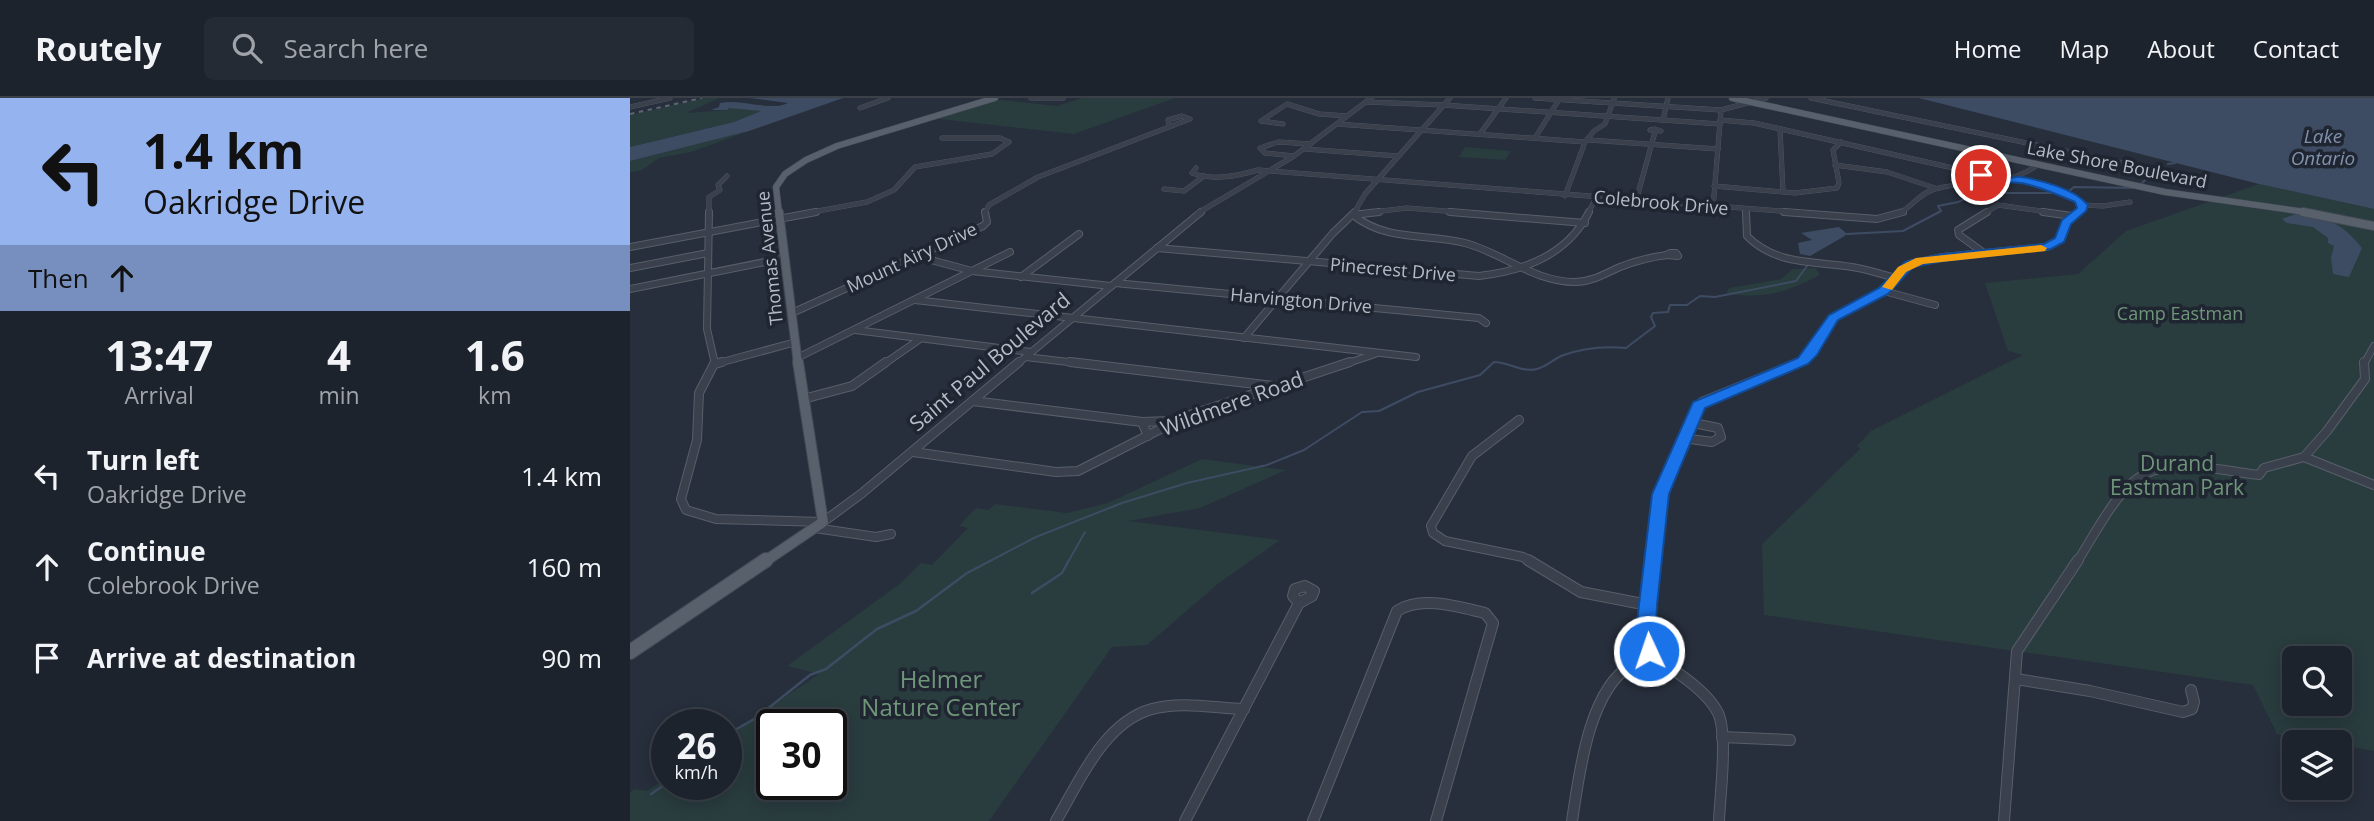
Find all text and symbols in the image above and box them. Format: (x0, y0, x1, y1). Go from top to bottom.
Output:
search box (204, 17, 694, 80)
text: Routely (35, 26, 162, 71)
icon: search (228, 29, 266, 67)
text: Search here (284, 30, 428, 66)
text: Home (1954, 32, 2022, 65)
text: Map (2060, 32, 2109, 65)
text: About (2147, 32, 2215, 65)
text: Contact (2253, 32, 2339, 65)
text: 1.4 km (143, 117, 304, 183)
water label: Lake Ontario (2291, 123, 2355, 171)
icon: left (28, 126, 119, 217)
street label: Lake Shore Boulevard (2025, 135, 2209, 193)
pin (1951, 145, 2011, 205)
icon: arrive (1962, 156, 2000, 194)
text: Oakridge Drive (143, 180, 365, 223)
street label: Colebrook Drive (1593, 184, 1729, 220)
street label: Thomas Avenue (750, 190, 788, 326)
street label: Mount Airy Drive (843, 216, 981, 298)
street label: Pinecrest Drive (1329, 252, 1457, 286)
icon: ahead (103, 259, 141, 297)
text: Then (28, 260, 89, 296)
street label: Harvington Drive (1229, 282, 1373, 318)
street label: Saint Paul Boulevard (903, 286, 1076, 437)
park label: Camp Eastman (2117, 301, 2243, 325)
text: 13:47 (105, 326, 213, 383)
text: 4 (327, 326, 351, 383)
text: 1.6 (465, 326, 525, 383)
street label: Wildmere Road (1156, 364, 1307, 442)
text: Arrival (125, 379, 194, 411)
text: min (318, 379, 360, 411)
text: km (478, 379, 511, 411)
text: Turn left (87, 442, 199, 478)
park label: Durand Eastman Park (2110, 449, 2244, 501)
icon: left (28, 457, 66, 495)
text: 1.4 km (521, 458, 602, 494)
text: Oakridge Drive (87, 478, 247, 510)
text: Continue (87, 533, 206, 569)
icon: ahead (28, 548, 66, 586)
text: 160 m (527, 549, 602, 585)
text: Colebrook Drive (87, 569, 260, 601)
position arrow (1612, 614, 1686, 688)
icon: arrive (28, 639, 66, 677)
text: Arrive at destination (87, 640, 356, 676)
text: 90 m (541, 640, 602, 676)
map controls (2282, 646, 2352, 800)
button: search (2282, 646, 2352, 716)
park label: Helmer Nature Center (861, 662, 1021, 723)
speed limit sign: 30 (756, 709, 847, 800)
text: 26 (676, 722, 717, 769)
button: layers (2282, 730, 2352, 800)
text: km/h (675, 760, 718, 784)

